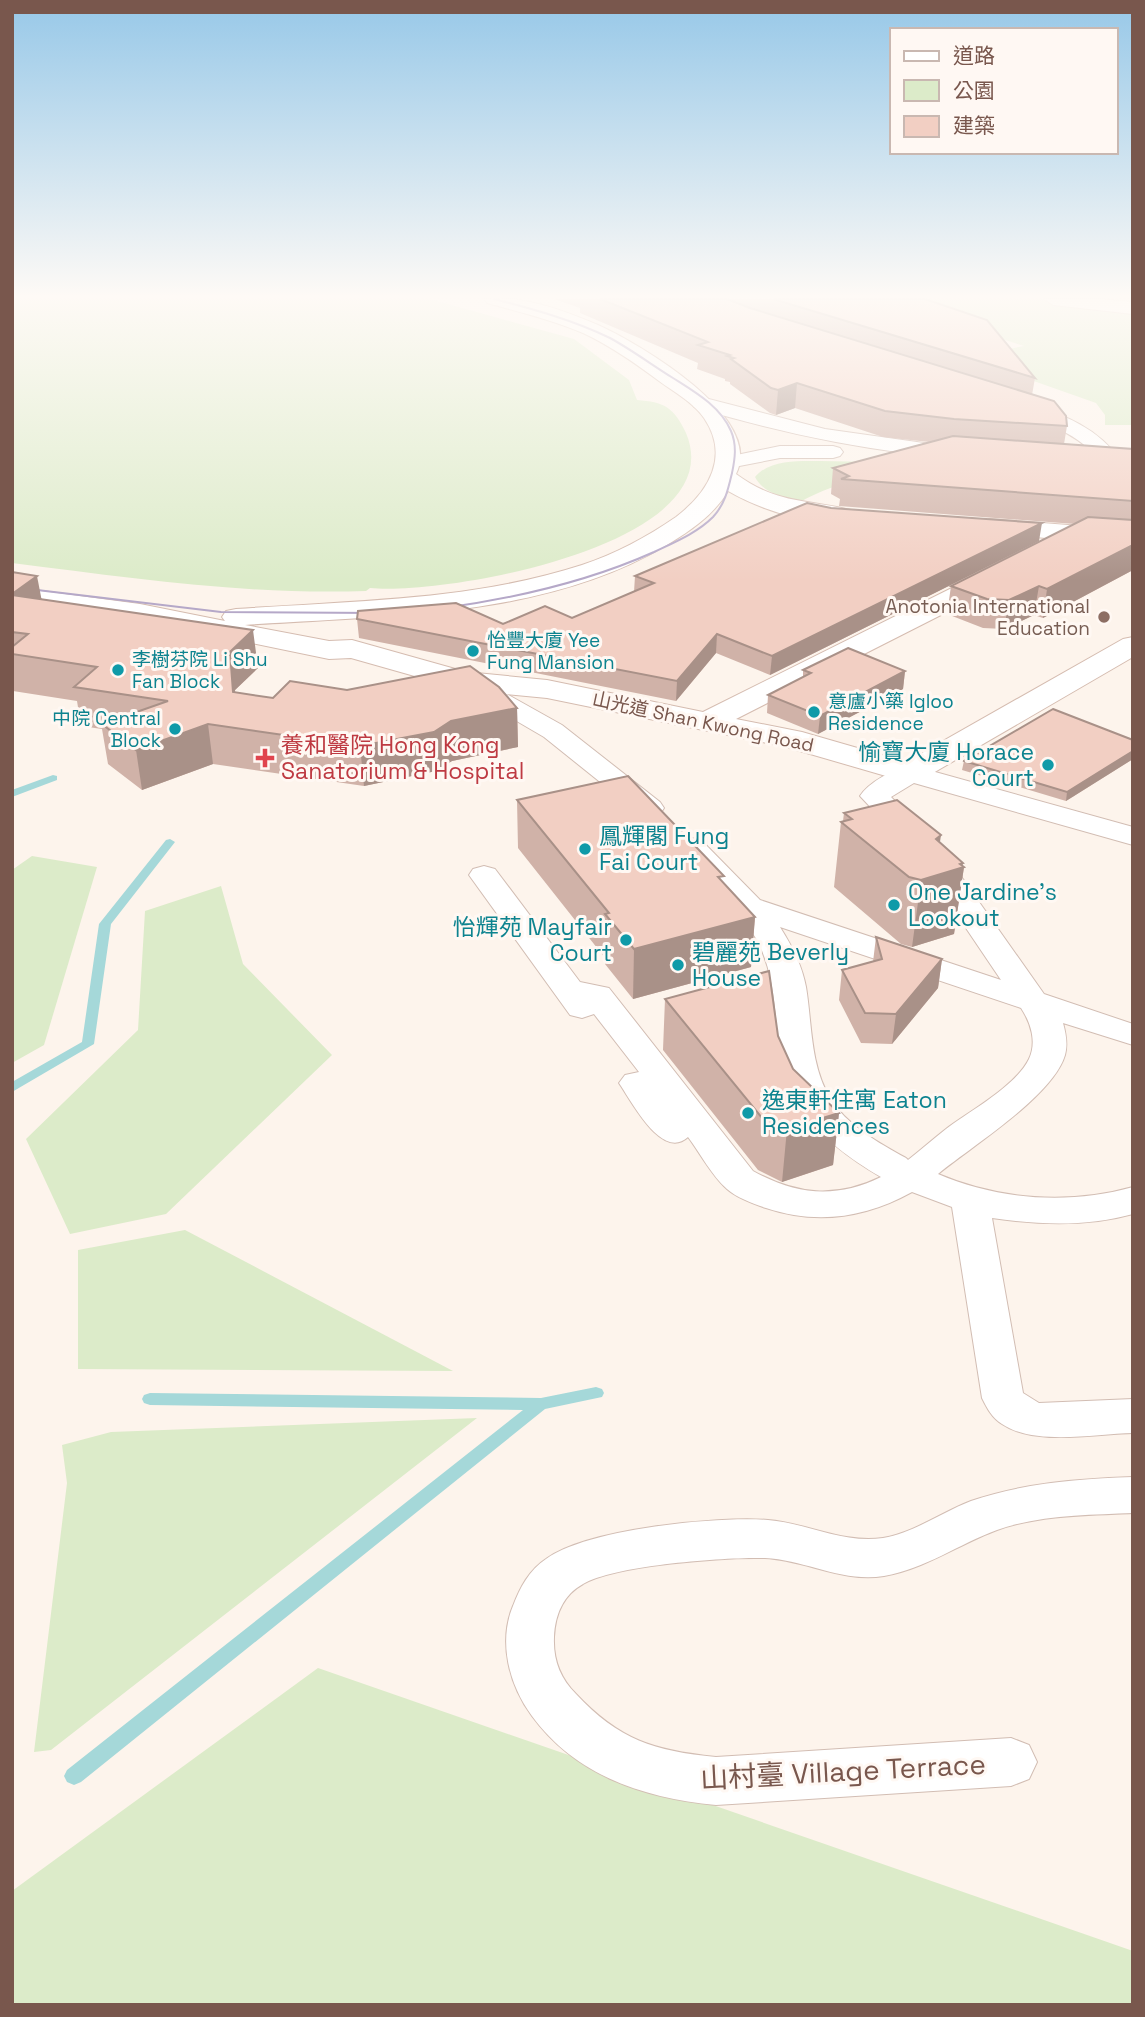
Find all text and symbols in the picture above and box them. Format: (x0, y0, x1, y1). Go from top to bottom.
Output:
legend (890, 28, 1117, 154)
text: 道路 (953, 42, 995, 69)
text: 公園 (953, 77, 995, 104)
text: 建築 (953, 112, 995, 139)
place label: Anotonia International Education (886, 594, 1090, 641)
marker: Anotonia International Education (1096, 609, 1112, 625)
place label: 怡豐大廈 Yee Fung Mansion (487, 628, 615, 675)
marker: 怡豐大廈 Yee Fung Mansion (465, 643, 481, 659)
place label: 李樹芬院 Li Shu Fan Block (132, 647, 268, 694)
marker: 李樹芬院 Li Shu Fan Block (110, 662, 126, 678)
street label: 山光道 Shan Kwong Road (590, 686, 816, 758)
place label: 意廬小築 Igloo Residence (828, 689, 954, 736)
marker: 意廬小築 Igloo Residence (806, 704, 822, 720)
place label: 中院 Central Block (52, 706, 161, 753)
marker: 中院 Central Block (167, 721, 183, 737)
place label: 養和醫院 Hong Kong Sanatorium & Hospital (281, 730, 524, 786)
place label: 愉寶大廈 Horace Court (858, 737, 1034, 793)
marker: 養和醫院 Hong Kong Sanatorium & Hospital (255, 748, 275, 768)
marker: 愉寶大廈 Horace Court (1040, 757, 1056, 773)
place label: 鳳輝閣 Fung Fai Court (599, 821, 729, 877)
marker: 鳳輝閣 Fung Fai Court (577, 841, 593, 857)
place label: One Jardine's Lookout (908, 877, 1057, 933)
marker: One Jardine's Lookout (886, 897, 902, 913)
place label: 怡輝苑 Mayfair Court (453, 912, 612, 968)
marker: 怡輝苑 Mayfair Court (618, 932, 634, 948)
place label: 碧麗苑 Beverly House (692, 937, 849, 993)
marker: 碧麗苑 Beverly House (670, 957, 686, 973)
place label: 逸東軒住寓 Eaton Residences (762, 1085, 947, 1141)
marker: 逸東軒住寓 Eaton Residences (740, 1105, 756, 1121)
street label: 山村臺 Village Terrace (699, 1746, 987, 1796)

